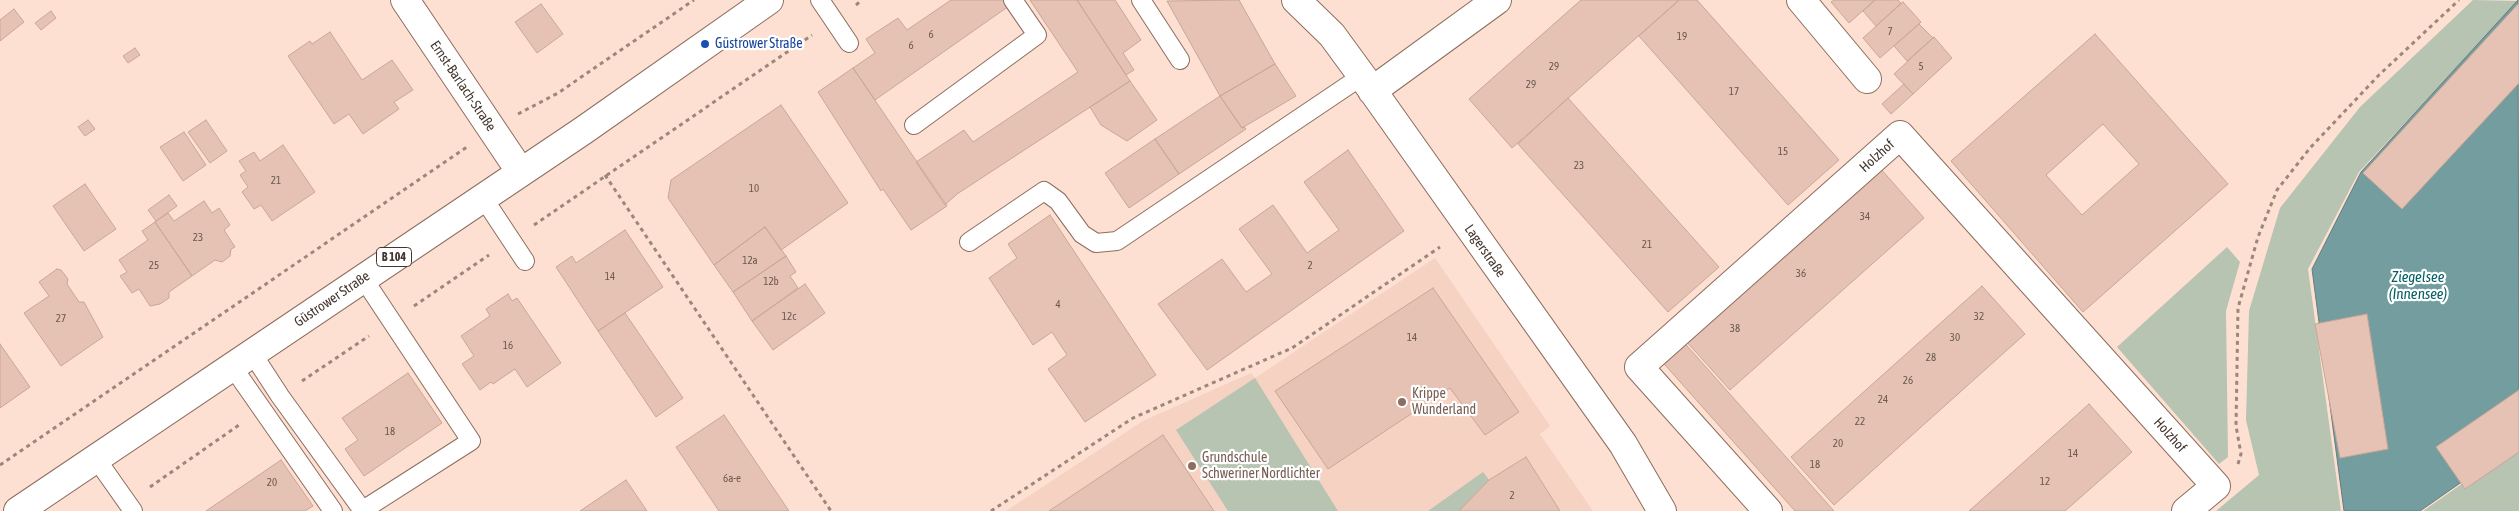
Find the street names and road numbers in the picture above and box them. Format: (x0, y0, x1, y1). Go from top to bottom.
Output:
street label: Ernst-Barlach-Straße (427, 38, 499, 134)
street label: Holzhof (1856, 136, 1898, 176)
street label: Lagerstraße (1461, 221, 1509, 281)
road number: B 104 (376, 248, 412, 266)
street label: Güstrower Straße (291, 268, 373, 330)
street label: Holzhof (2150, 414, 2190, 456)

